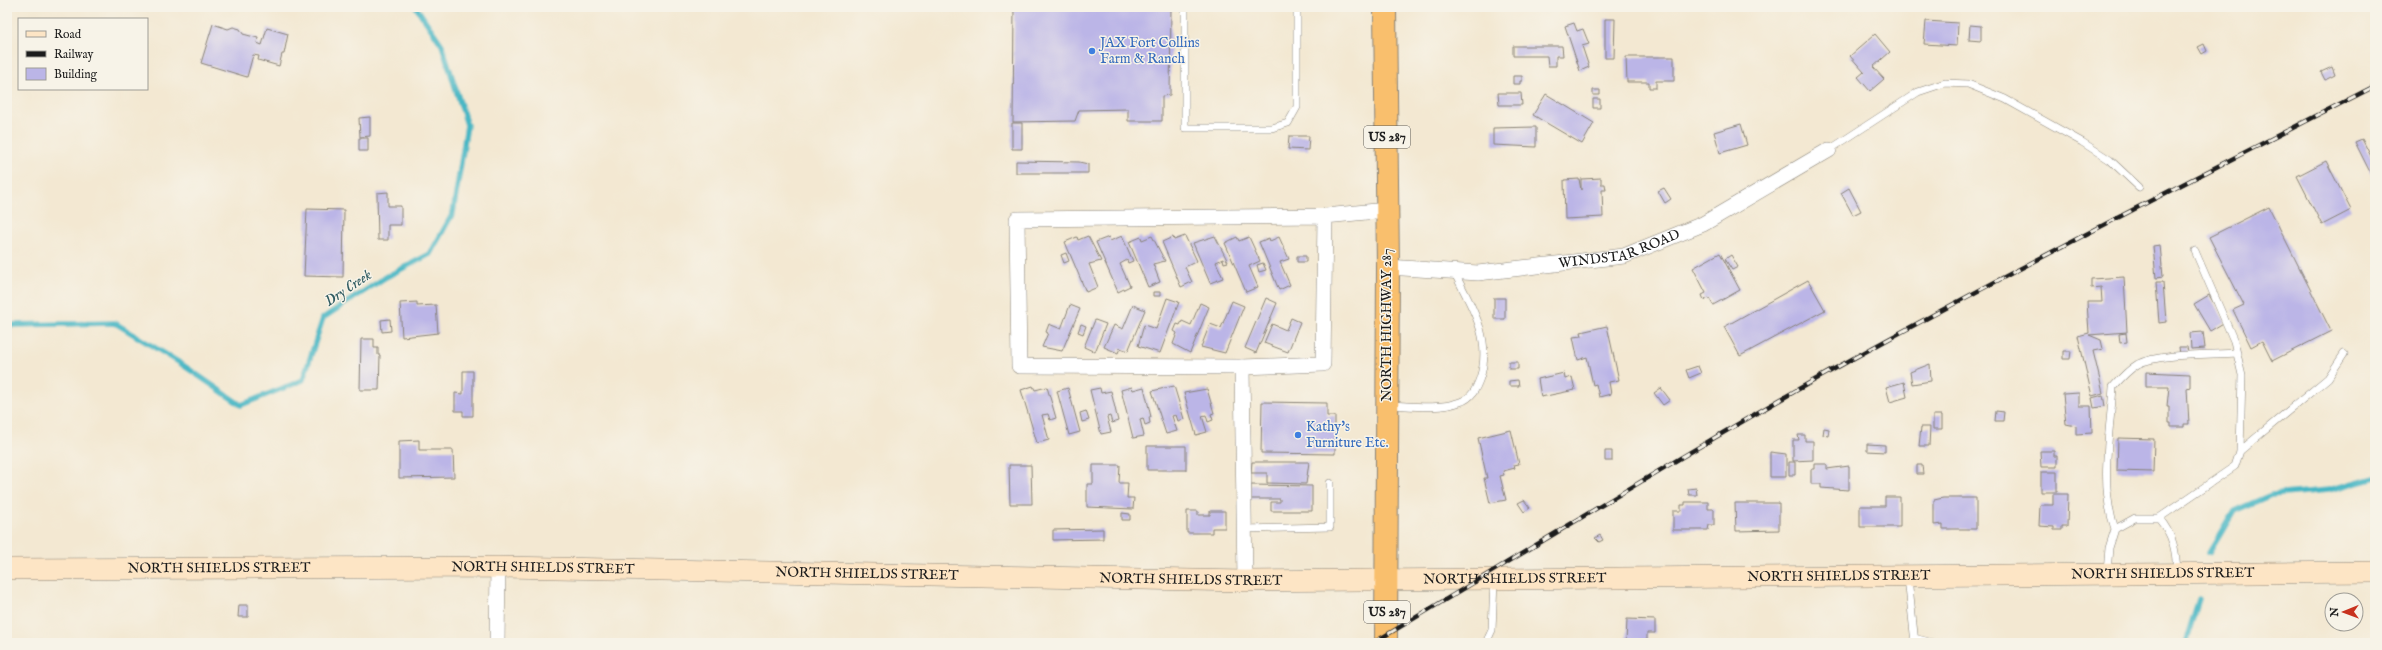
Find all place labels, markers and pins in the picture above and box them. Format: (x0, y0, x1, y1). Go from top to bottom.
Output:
place label: JAX Fort Collins Farm & Ranch (1098, 34, 1200, 68)
marker: JAX Fort Collins Farm & Ranch (1087, 46, 1097, 56)
place label: Kathy's Furniture Etc. (1306, 418, 1389, 452)
marker: Kathy's Furniture Etc. (1293, 430, 1303, 440)

